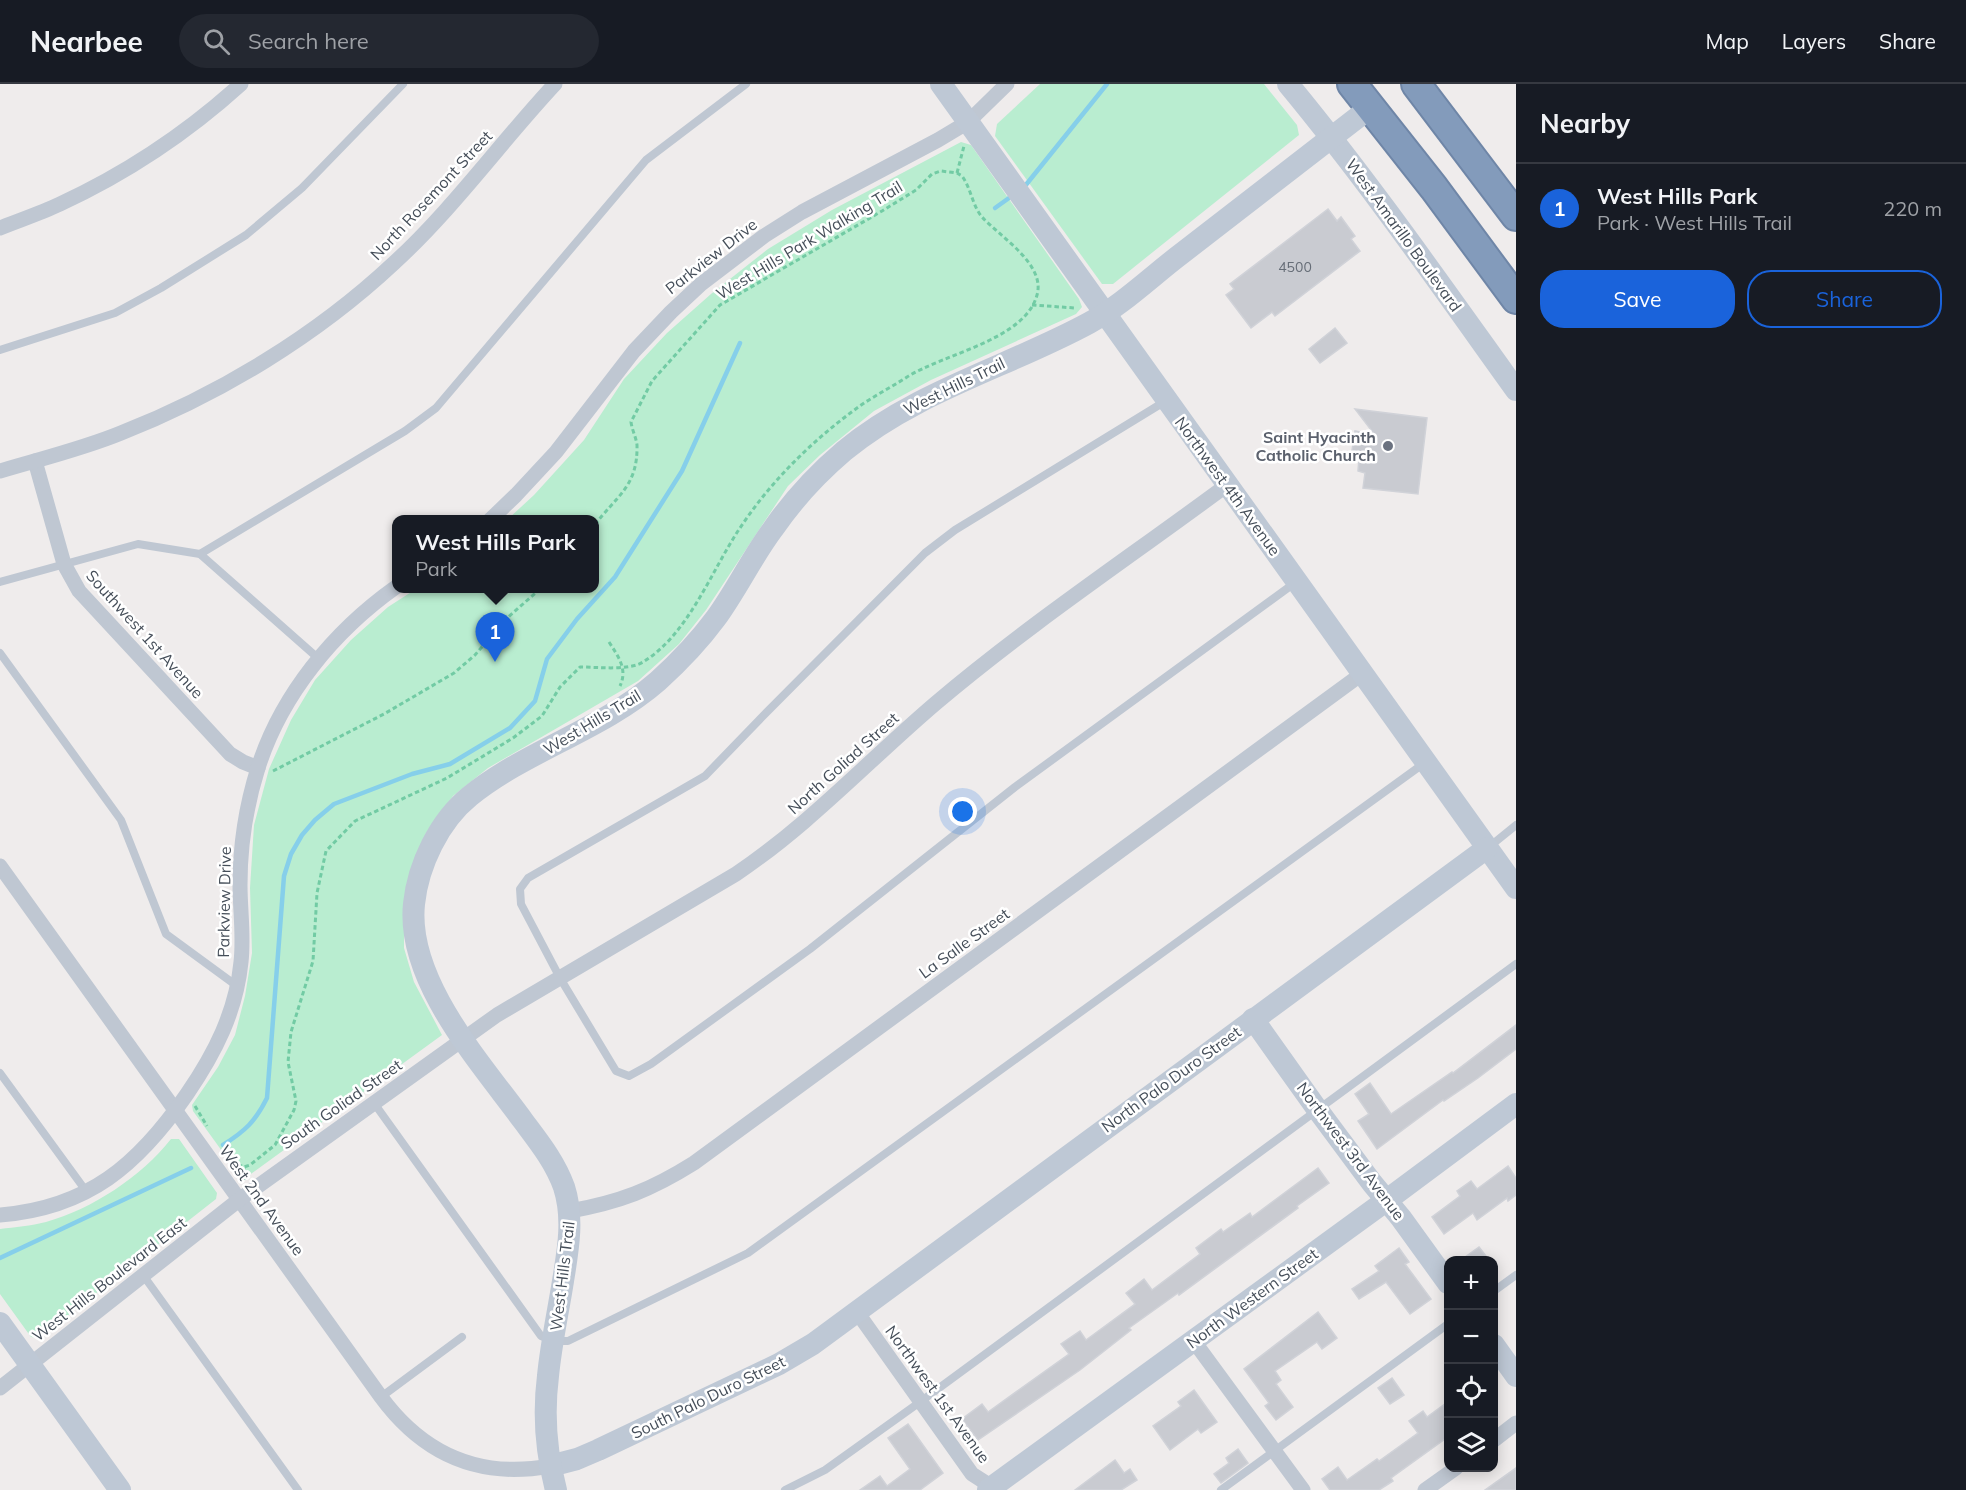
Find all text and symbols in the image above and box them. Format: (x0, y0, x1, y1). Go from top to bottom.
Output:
search box (179, 14, 599, 68)
text: Nearbee (30, 24, 143, 59)
icon: search (200, 25, 233, 58)
text: Search here (248, 27, 369, 55)
text: Map (1706, 28, 1749, 54)
text: Layers (1782, 28, 1846, 54)
text: Share (1879, 28, 1936, 54)
text: Nearby (1540, 107, 1630, 140)
street label: North Rosemont Street (366, 126, 496, 264)
street label: West Amarillo Boulevard (1342, 155, 1466, 315)
street label: West Hills Park Walking Trail (712, 176, 906, 304)
text: West Hills Park (1597, 182, 1758, 210)
text: 1 (1554, 196, 1566, 221)
text: 220 m (1883, 196, 1942, 221)
text: Park · West Hills Trail (1597, 210, 1792, 235)
street label: Parkview Drive (661, 214, 761, 298)
house number: 4500 (1278, 258, 1312, 276)
button: Save (1540, 270, 1735, 328)
button: Share (1747, 270, 1942, 328)
street label: West Hills Trail (900, 353, 1008, 419)
street label: Northwest 4th Avenue (1171, 413, 1285, 559)
place label: Saint Hyacinth Catholic Church (1255, 427, 1376, 465)
marker: Saint Hyacinth Catholic Church (1381, 439, 1395, 453)
popup (392, 515, 599, 593)
text: West Hills Park (415, 528, 576, 556)
text: Park (415, 556, 457, 581)
street label: Southwest 1st Avenue (82, 566, 208, 702)
pin: 1 (476, 612, 514, 662)
street label: West Hills Trail (540, 685, 644, 759)
street label: North Goliad Street (783, 708, 903, 818)
your location (948, 797, 977, 826)
street label: Parkview Drive (213, 846, 235, 958)
street label: La Salle Street (915, 903, 1013, 982)
street label: North Palo Duro Street (1097, 1021, 1245, 1136)
street label: South Goliad Street (276, 1054, 406, 1153)
street label: Northwest 3rd Avenue (1293, 1078, 1409, 1224)
street label: West 2nd Avenue (215, 1141, 309, 1259)
street label: West Hills Boulevard East (28, 1212, 190, 1345)
street label: West Hills Trail (545, 1220, 579, 1332)
street label: North Western Street (1182, 1243, 1322, 1352)
map controls (1444, 1256, 1498, 1472)
button: + (1444, 1256, 1498, 1310)
button: − (1444, 1310, 1498, 1364)
street label: Northwest 1st Avenue (881, 1321, 995, 1467)
street label: South Palo Duro Street (628, 1351, 789, 1443)
button: locate (1444, 1364, 1498, 1418)
button: layers (1444, 1418, 1498, 1472)

